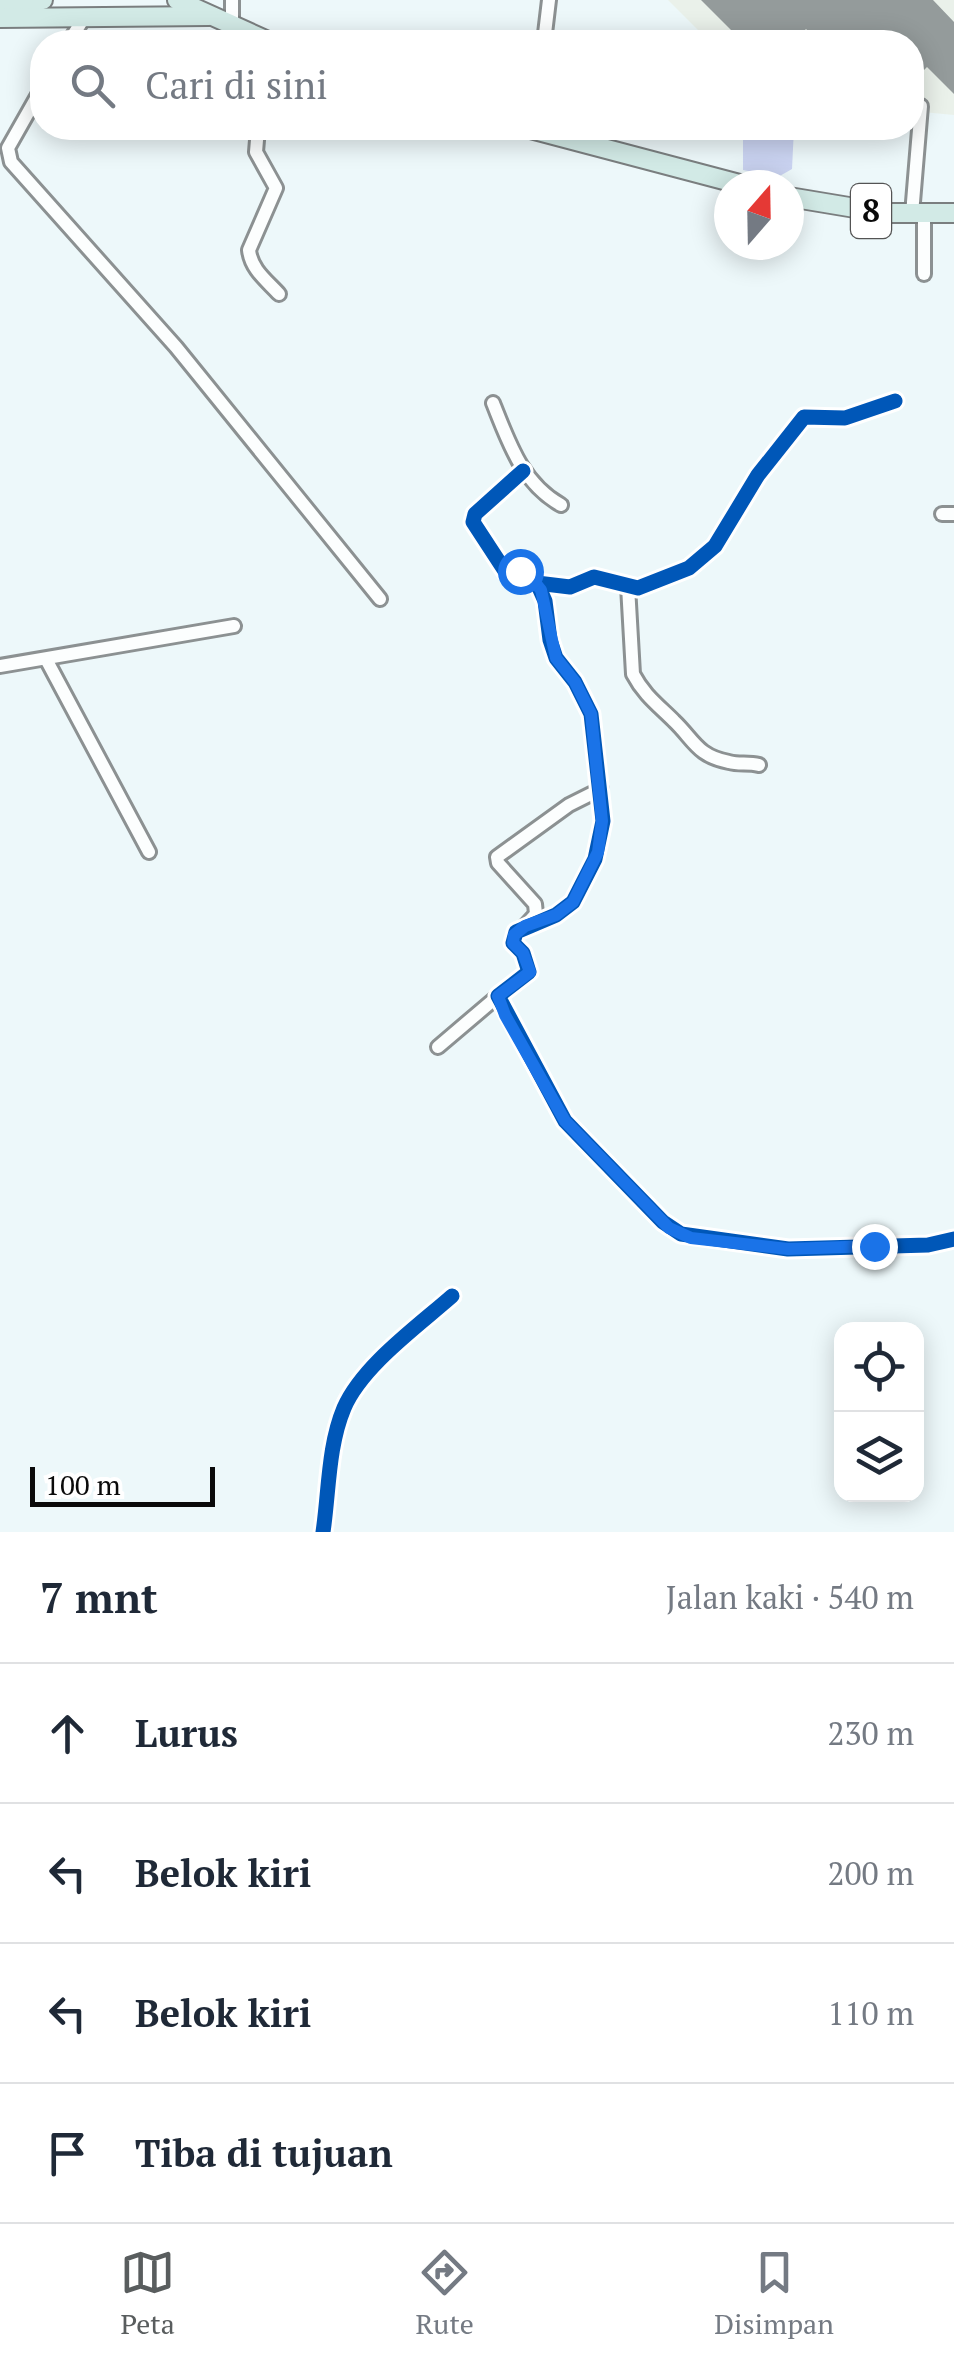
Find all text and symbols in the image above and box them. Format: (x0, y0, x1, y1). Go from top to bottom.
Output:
search box (30, 30, 924, 140)
icon: search (65, 58, 120, 113)
text: Cari di sini (145, 60, 328, 110)
north arrow (714, 170, 804, 260)
road number: 8 (851, 184, 891, 238)
route start (498, 549, 544, 595)
route end (852, 1224, 898, 1270)
map controls (834, 1322, 924, 1502)
button: locate (834, 1322, 924, 1412)
button: layers (834, 1412, 924, 1502)
scale bar (30, 1462, 215, 1506)
text: 100 m (45, 1466, 121, 1503)
text: 7 mnt (40, 1569, 158, 1625)
text: Jalan kaki · 540 m (666, 1576, 914, 1618)
icon: ahead (40, 1706, 95, 1761)
text: Lurus (135, 1708, 238, 1758)
text: 230 m (827, 1712, 914, 1754)
icon: left (40, 1846, 95, 1901)
text: Belok kiri (135, 1848, 311, 1898)
text: 200 m (827, 1852, 914, 1894)
icon: left (40, 1986, 95, 2041)
text: Belok kiri (135, 1988, 311, 2038)
text: 110 m (827, 1992, 914, 2034)
icon: arrive (40, 2126, 95, 2181)
text: Tiba di tujuan (135, 2128, 393, 2178)
tab: Peta (120, 2245, 175, 2342)
tab: Rute (415, 2245, 474, 2342)
tab: Disimpan (714, 2245, 834, 2342)

